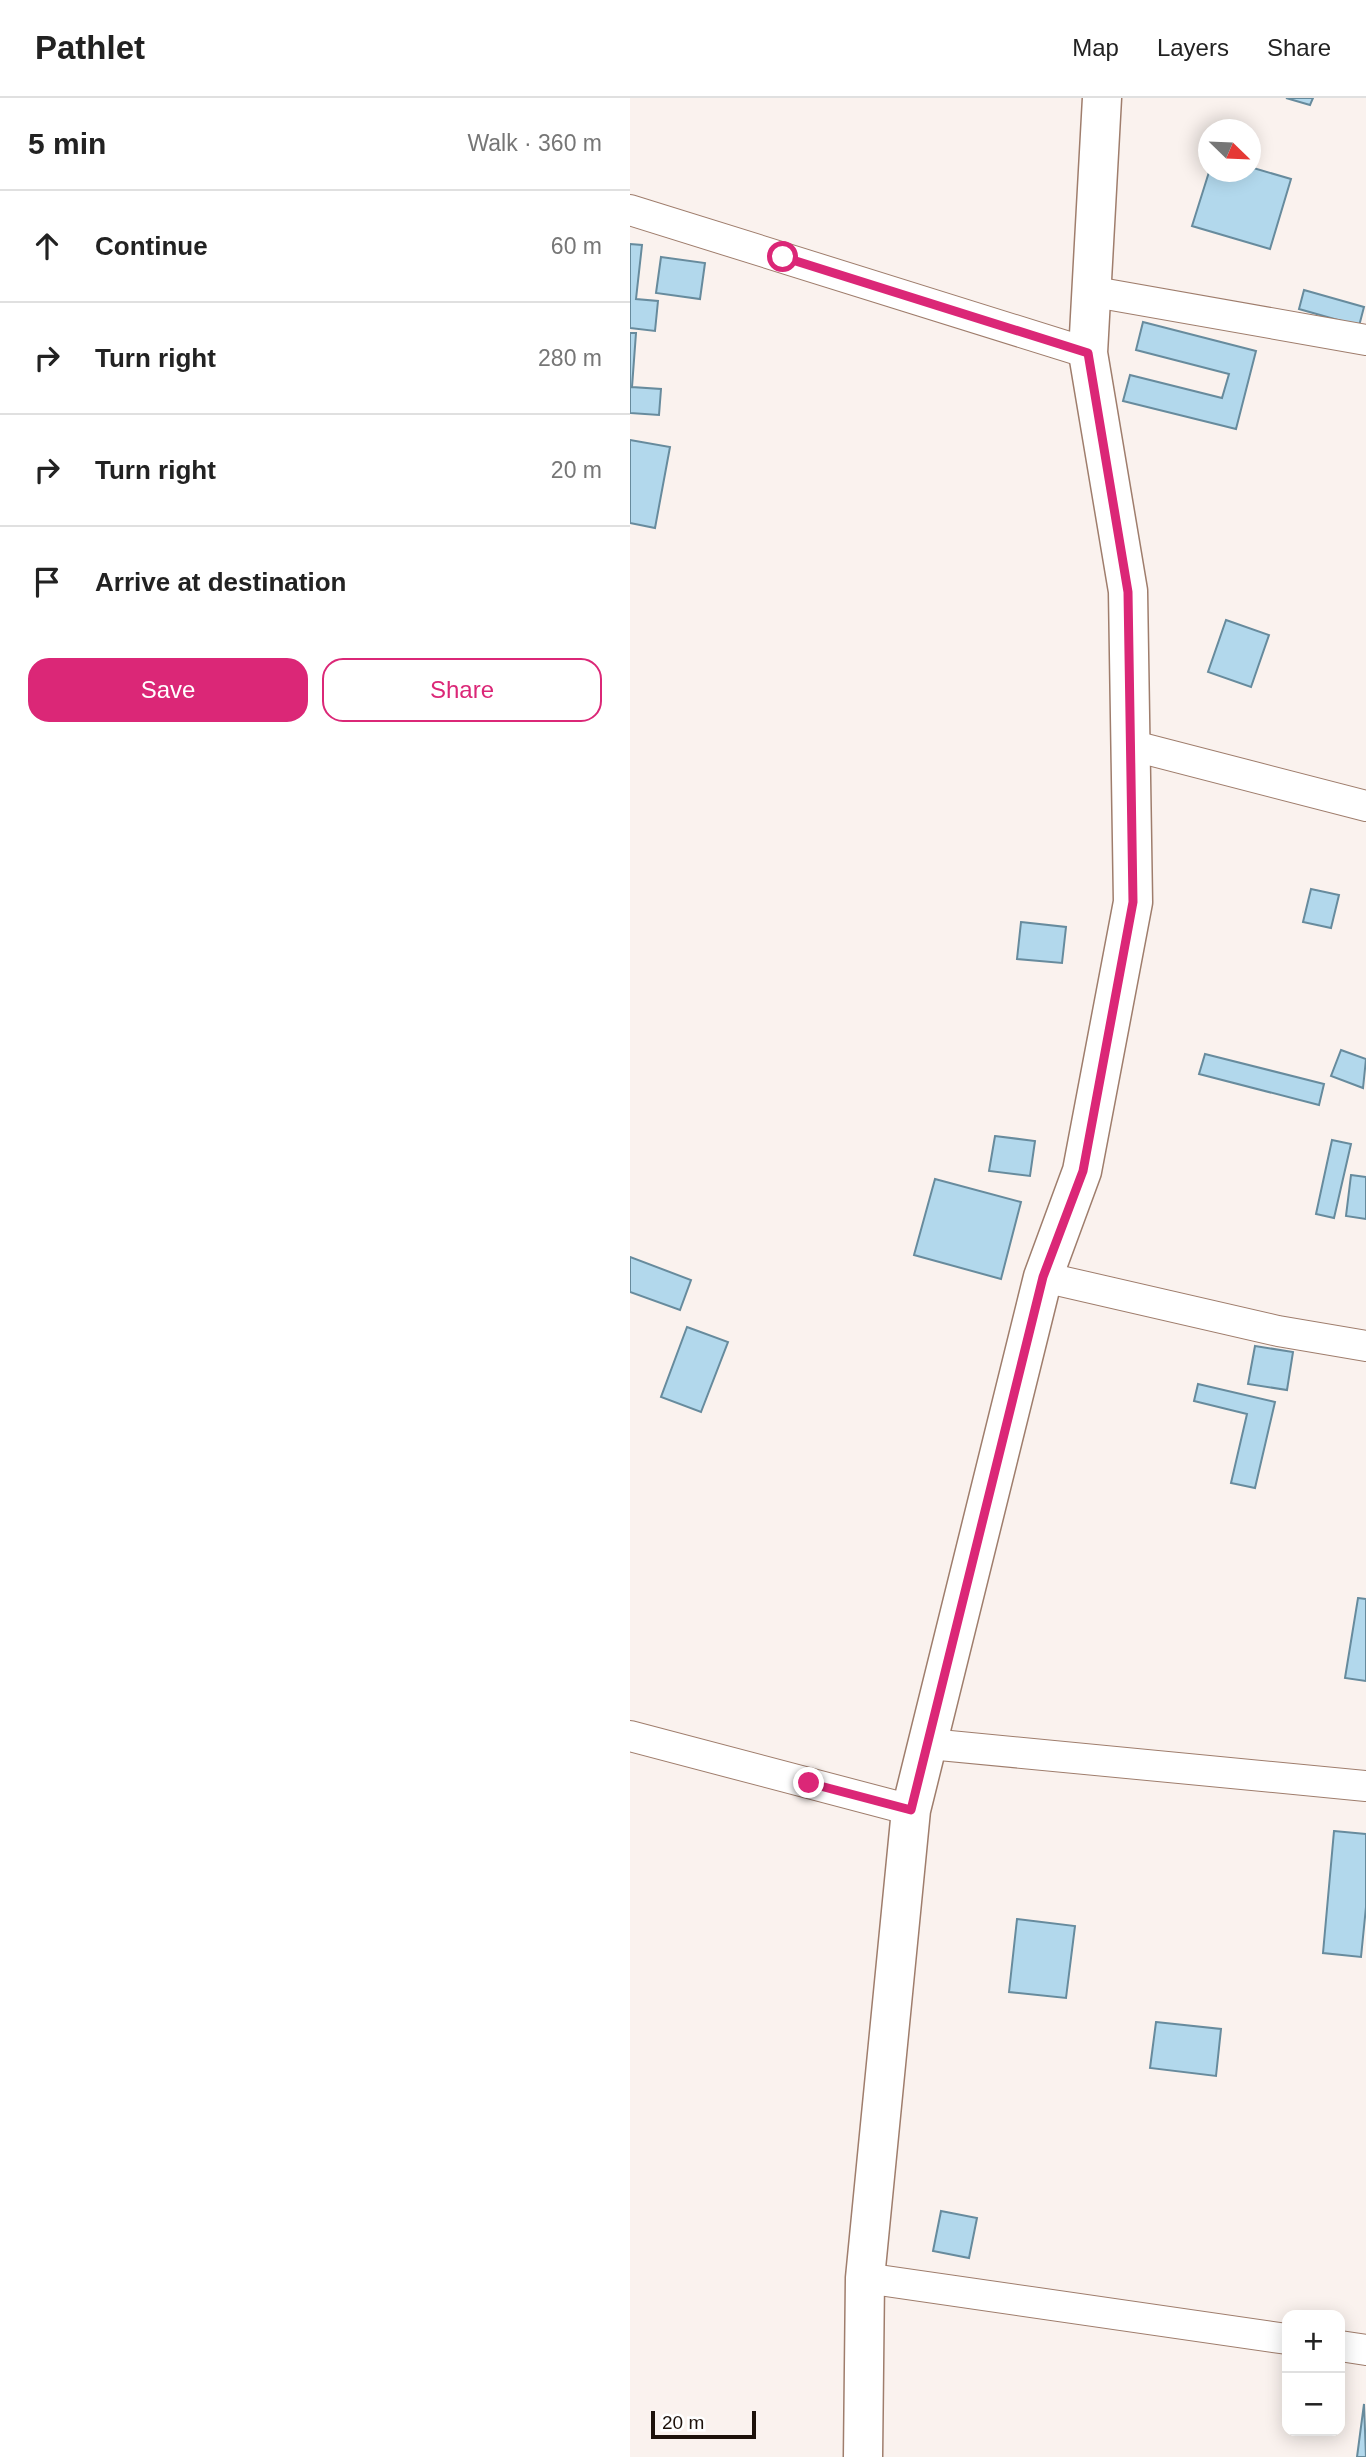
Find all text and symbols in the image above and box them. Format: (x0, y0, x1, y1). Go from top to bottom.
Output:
text: Pathlet (35, 29, 145, 66)
text: Map (1072, 34, 1119, 61)
text: Layers (1157, 34, 1229, 61)
text: Share (1267, 34, 1331, 61)
north arrow (1198, 119, 1261, 182)
text: 5 min (28, 127, 106, 160)
text: Walk · 360 m (467, 130, 602, 156)
icon: ahead (28, 227, 66, 265)
text: Continue (95, 231, 208, 261)
text: 60 m (551, 233, 602, 259)
route start (767, 241, 798, 272)
icon: right (28, 339, 66, 377)
text: Turn right (95, 343, 216, 373)
text: 280 m (538, 345, 602, 371)
icon: right (28, 451, 66, 489)
text: Turn right (95, 455, 216, 485)
text: 20 m (551, 457, 602, 483)
icon: arrive (28, 563, 66, 601)
text: Arrive at destination (95, 567, 346, 597)
button: Save (28, 658, 308, 722)
button: Share (322, 658, 602, 722)
route end (793, 1767, 824, 1798)
map controls (1282, 2310, 1345, 2436)
button: + (1282, 2310, 1345, 2373)
button: − (1282, 2373, 1345, 2436)
scale bar (651, 2408, 756, 2440)
text: 20 m (662, 2412, 704, 2433)

